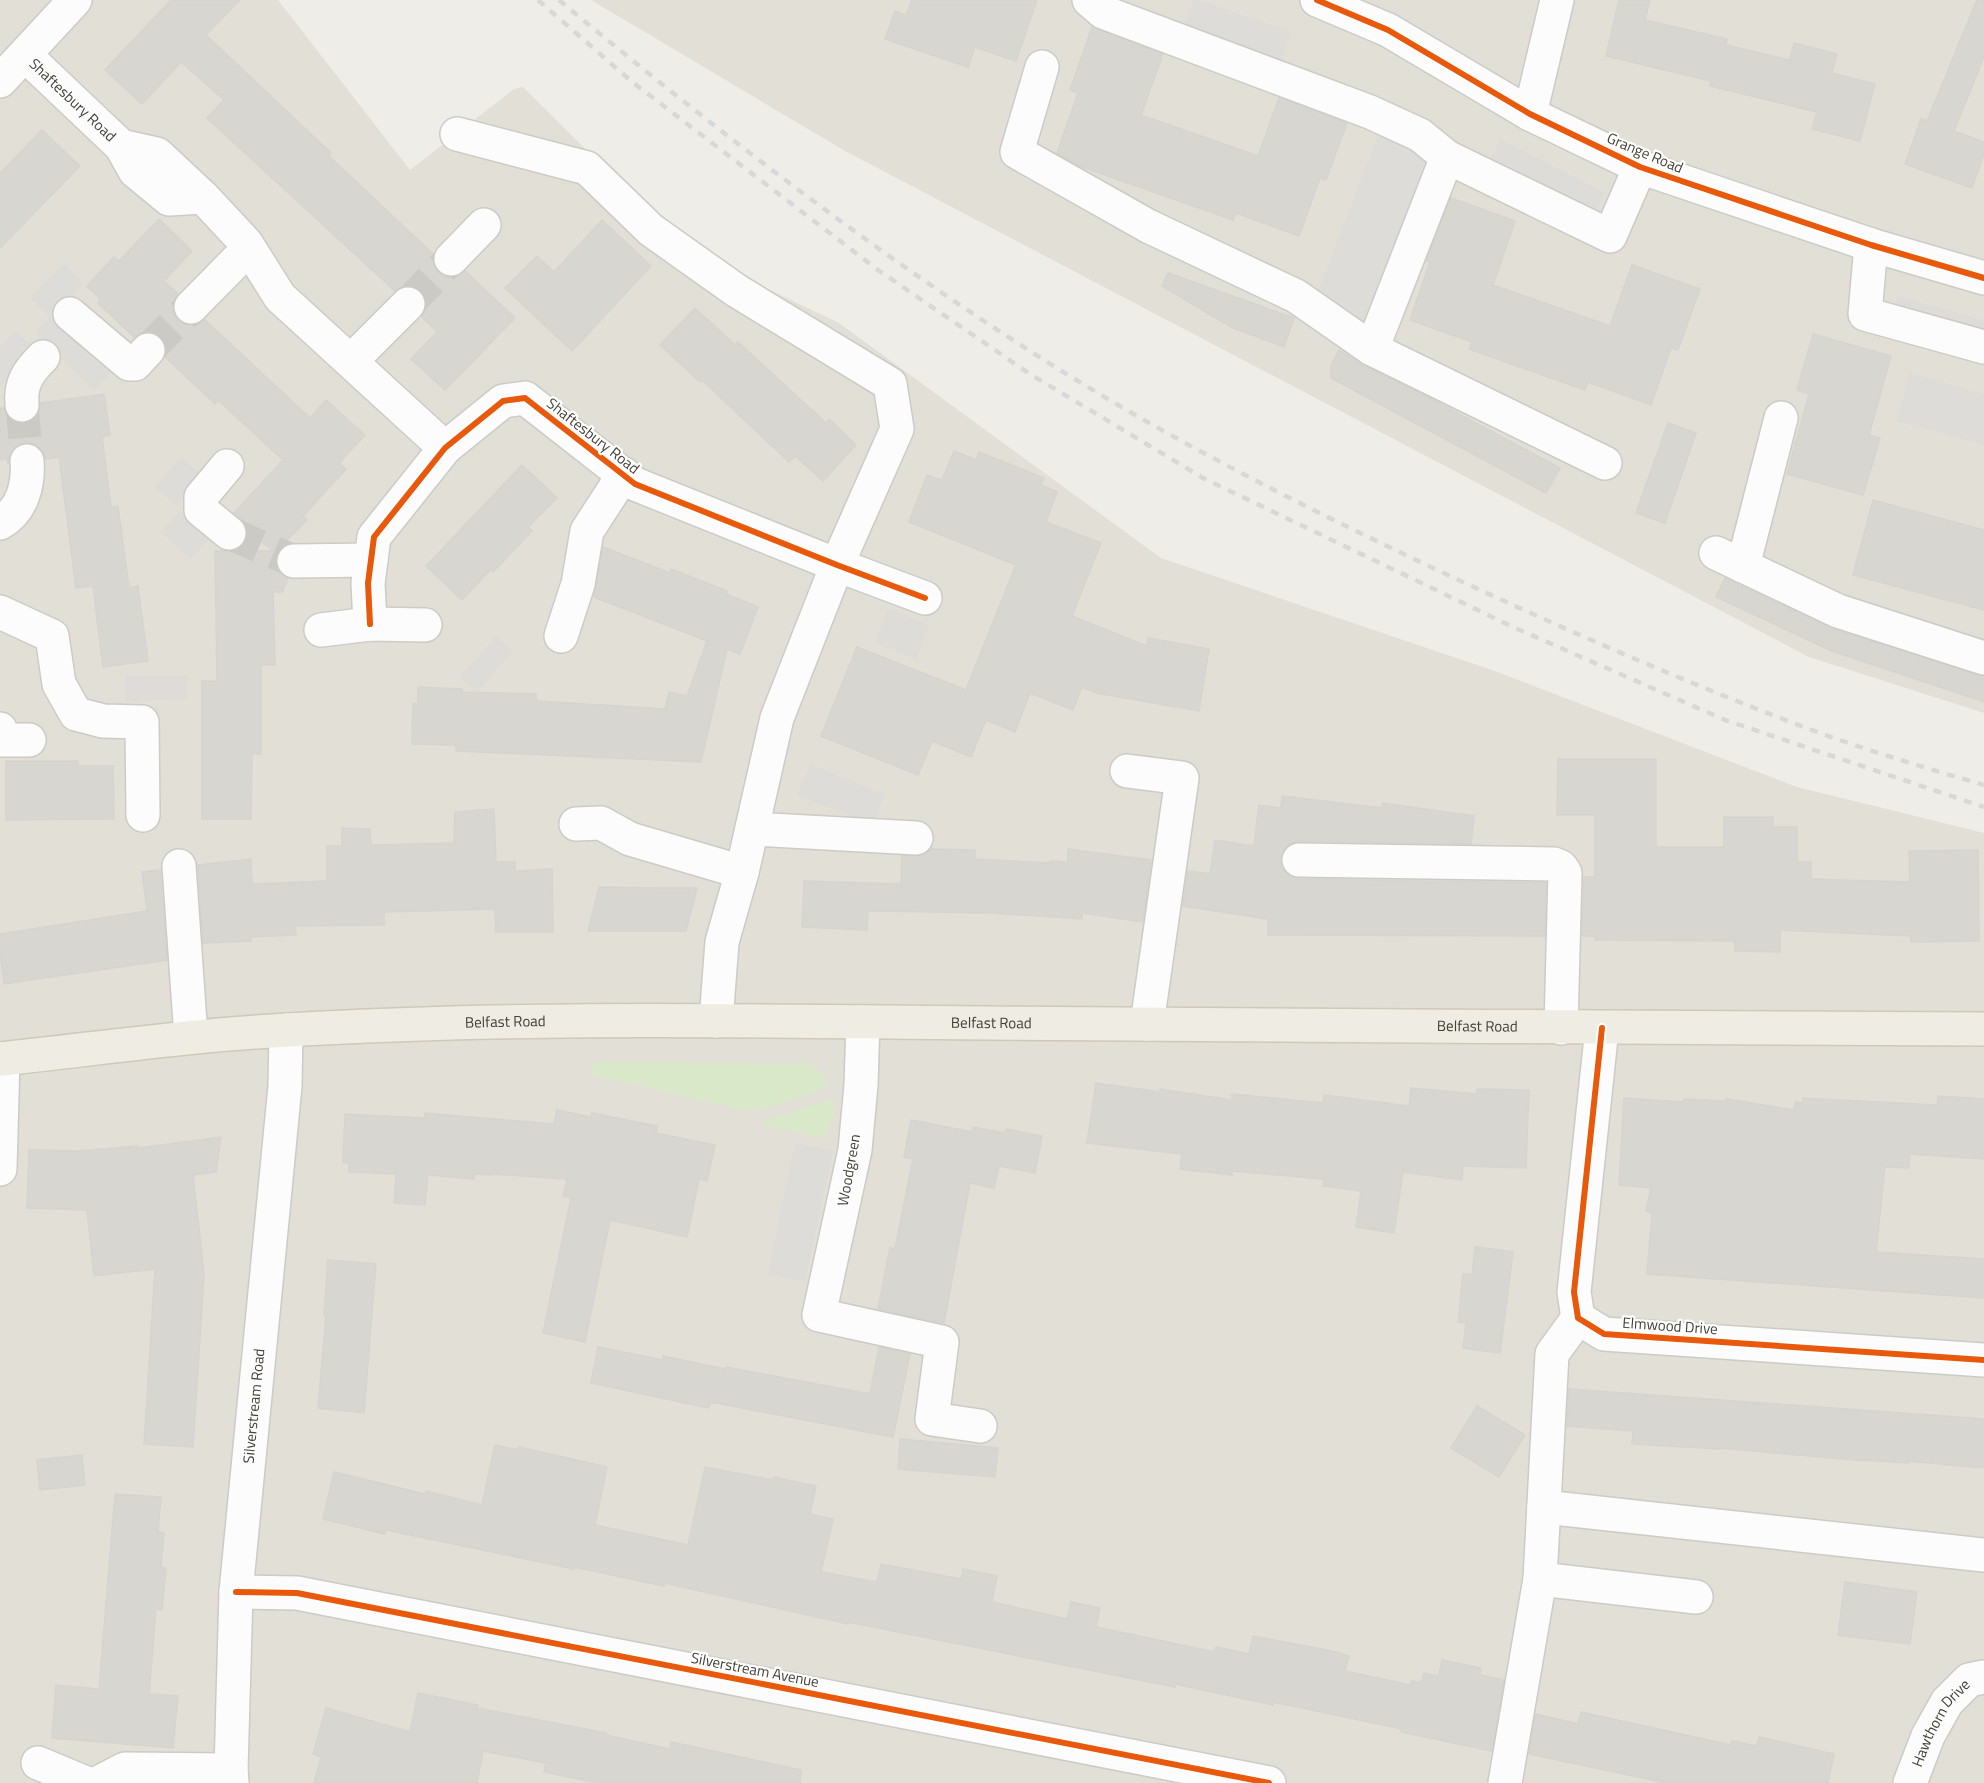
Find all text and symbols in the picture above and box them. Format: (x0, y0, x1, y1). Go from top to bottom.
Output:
street label: Shaftesbury Road (24, 53, 122, 147)
street label: Grange Road (1603, 126, 1687, 179)
street label: Shaftesbury Road (542, 392, 645, 479)
street label: Belfast Road (465, 1009, 546, 1034)
street label: Belfast Road (951, 1011, 1032, 1034)
street label: Belfast Road (1437, 1014, 1518, 1038)
street label: Woodgreen (831, 1132, 866, 1208)
street label: Elmwood Drive (1622, 1311, 1718, 1340)
street label: Silverstream Road (237, 1347, 271, 1465)
street label: Silverstream Avenue (689, 1646, 821, 1693)
street label: Hawthorn Drive (1905, 1673, 1975, 1770)

